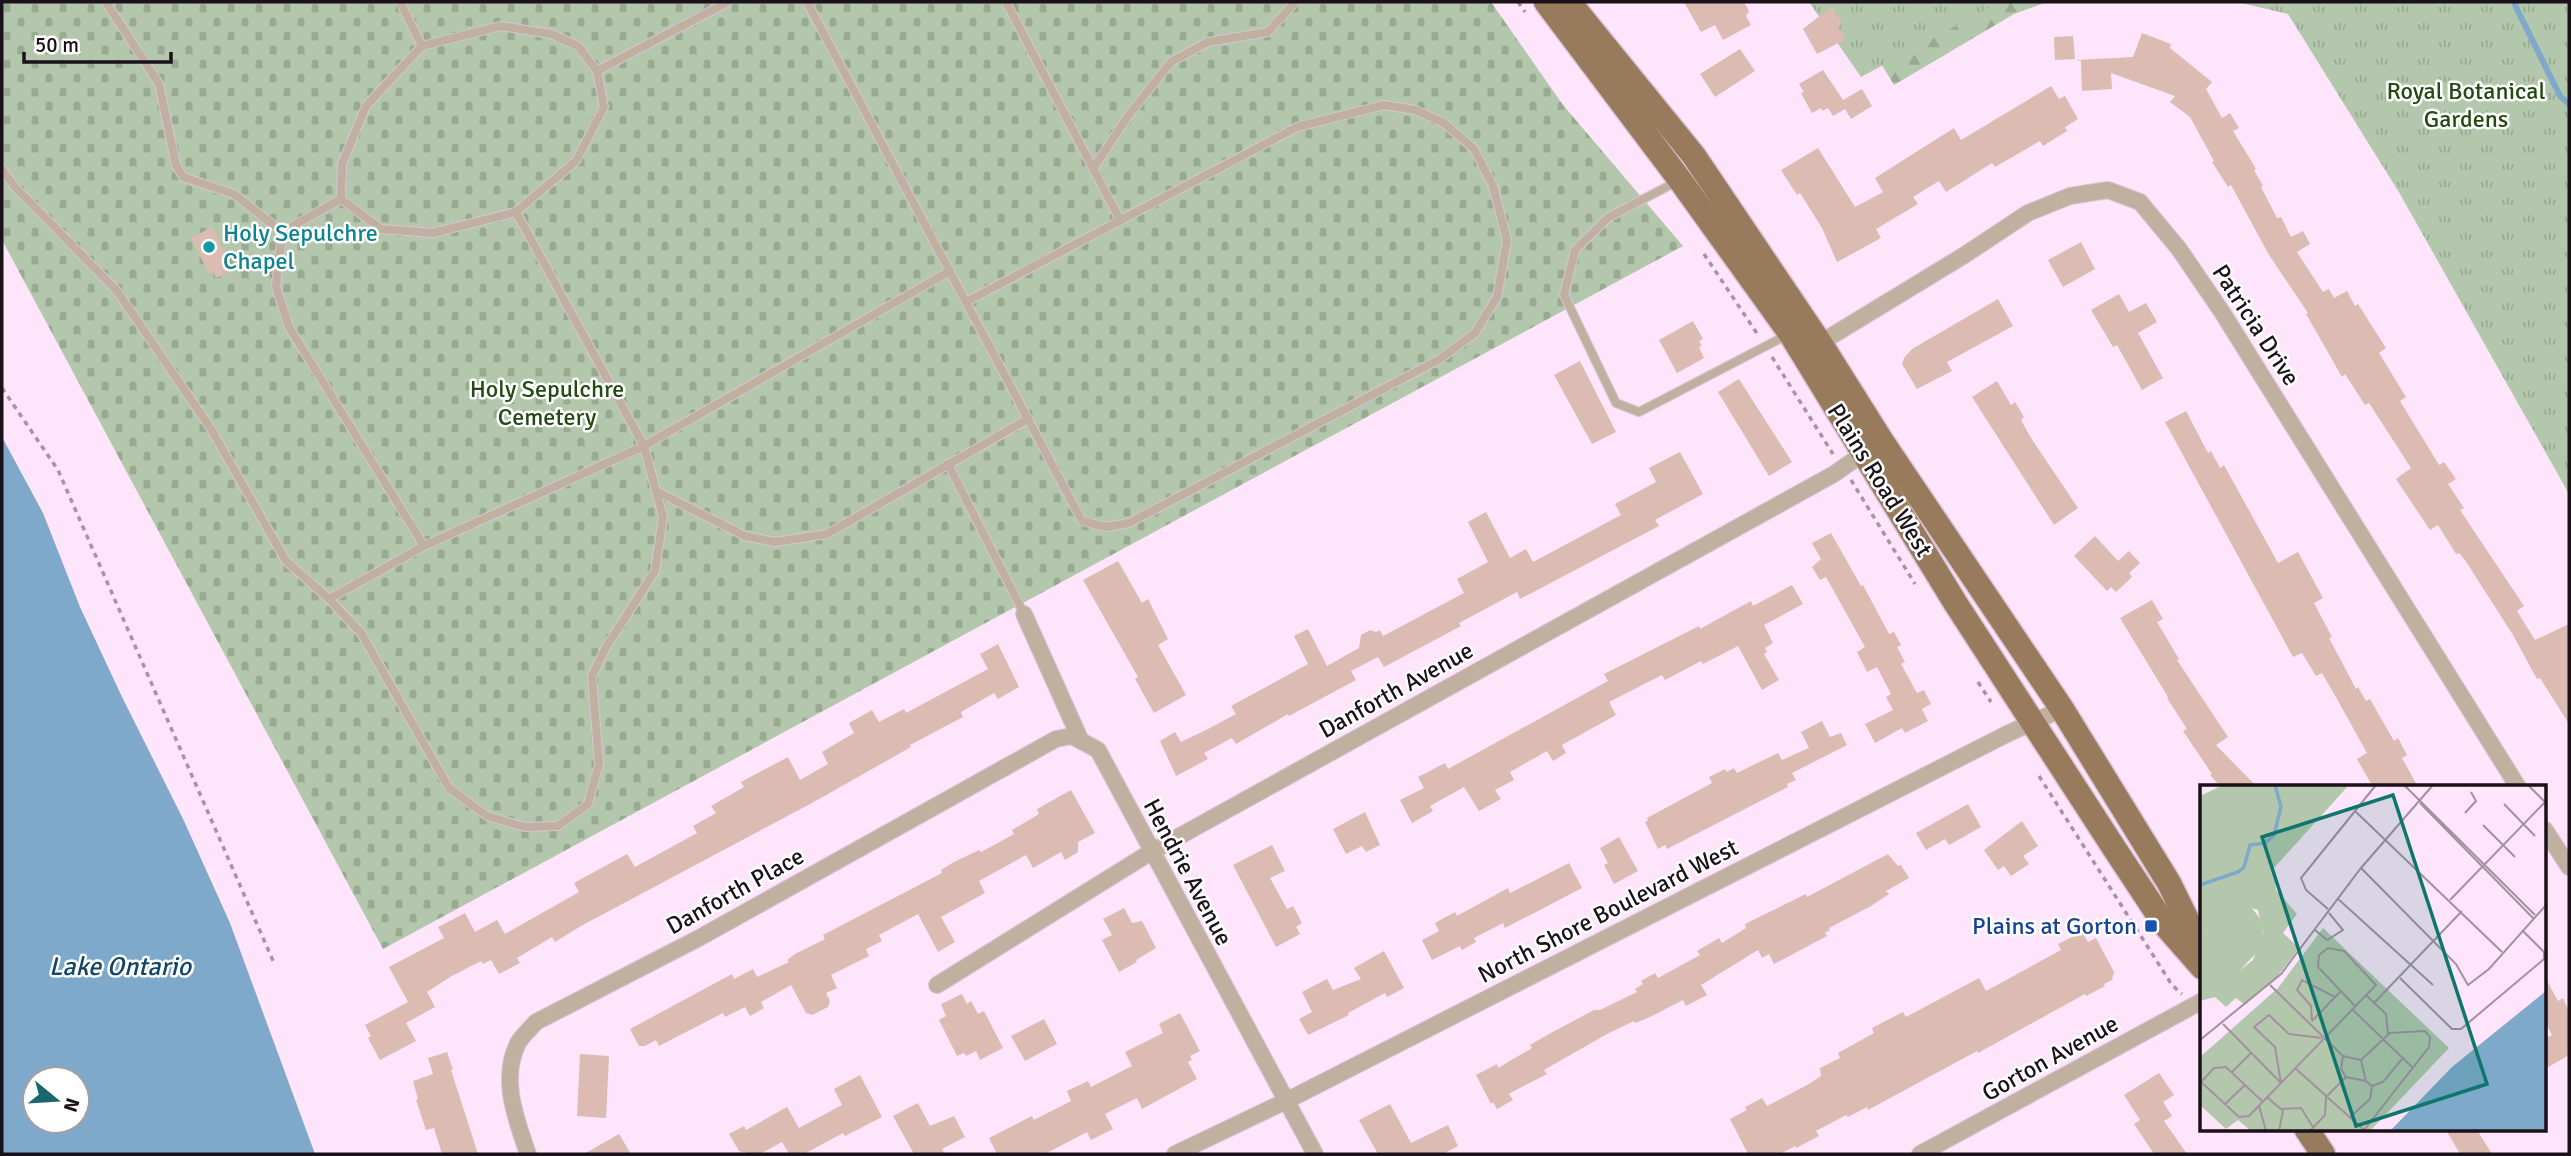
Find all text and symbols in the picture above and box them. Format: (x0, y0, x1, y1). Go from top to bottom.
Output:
scale bar (24, 21, 172, 65)
text: 50 m (35, 32, 79, 58)
park label: Royal Botanical Gardens (2386, 76, 2546, 134)
place label: Holy Sepulchre Chapel (223, 218, 378, 276)
marker: Holy Sepulchre Chapel (201, 239, 217, 255)
street label: Patricia Drive (2206, 259, 2306, 391)
park label: Holy Sepulchre Cemetery (470, 374, 624, 432)
street label: Plains Road West (1821, 398, 1939, 562)
street label: Danforth Avenue (1313, 635, 1479, 745)
inset map (2200, 785, 2546, 1132)
street label: Hendrie Avenue (1137, 793, 1239, 951)
street label: North Shore Boulevard West (1473, 832, 1743, 990)
street label: Danforth Place (661, 841, 809, 941)
place label: Plains at Gorton (1972, 911, 2137, 941)
marker: Plains at Gorton (2143, 918, 2159, 934)
water label: Lake Ontario (49, 951, 192, 983)
street label: Gorton Avenue (1977, 1008, 2123, 1108)
north arrow (21, 1065, 91, 1135)
text: N (58, 1095, 85, 1115)

